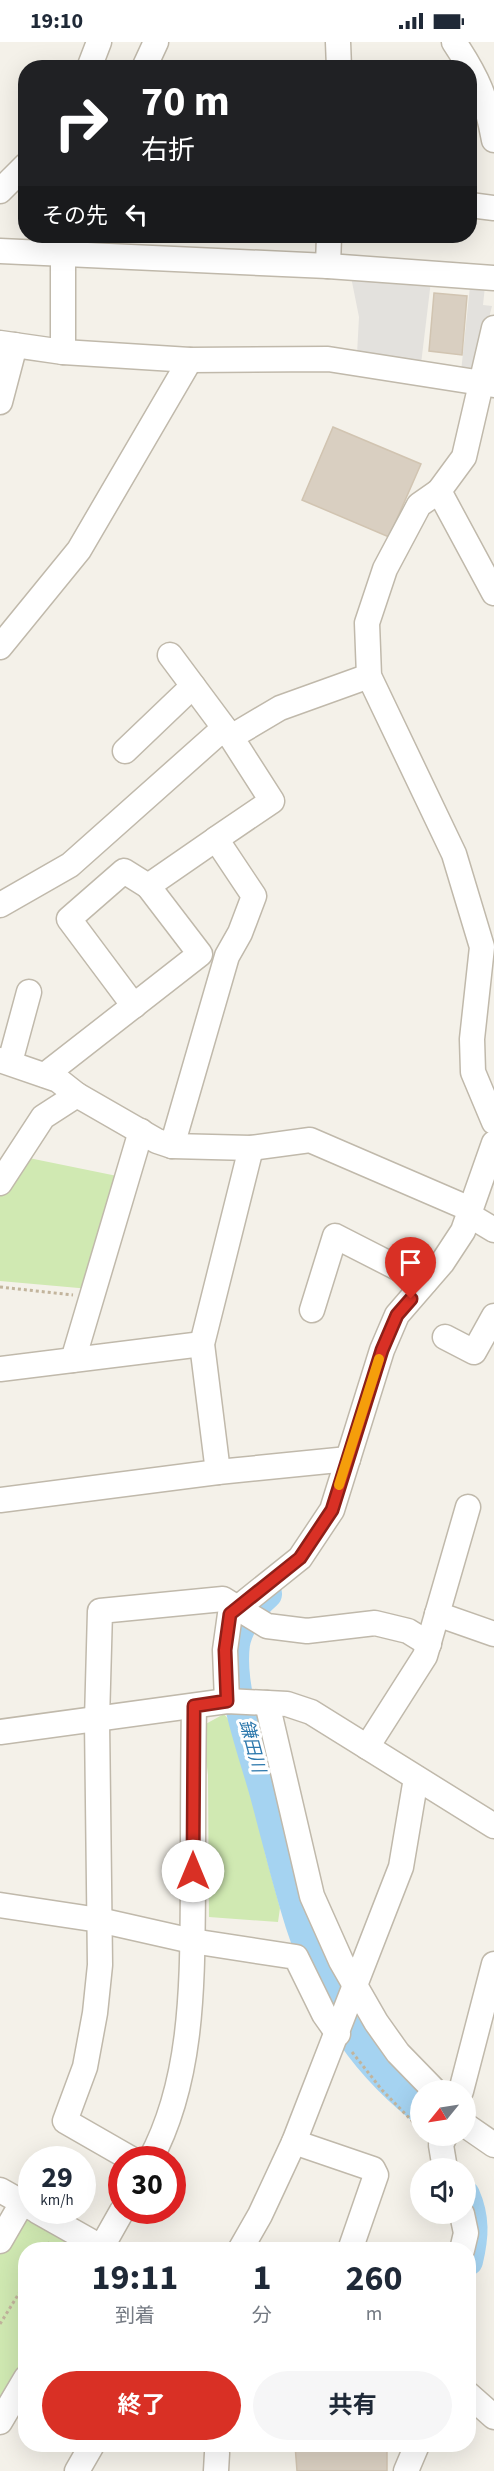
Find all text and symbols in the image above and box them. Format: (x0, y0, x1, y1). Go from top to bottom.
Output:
text: 19:10 (30, 5, 83, 37)
text: 70 m (141, 72, 230, 132)
icon: right (42, 84, 120, 162)
text: 右折 (141, 131, 195, 170)
icon: left (120, 198, 153, 231)
text: その先 (42, 200, 108, 232)
pin (385, 1237, 436, 1299)
icon: arrive (394, 1246, 427, 1279)
water label: 鎌田川 (233, 1717, 272, 1777)
position arrow (161, 1839, 225, 1903)
north arrow (410, 2080, 476, 2146)
map controls (410, 2080, 476, 2224)
speed limit sign: 30 (108, 2146, 186, 2224)
text: 29 (41, 2156, 73, 2199)
button: sound (410, 2158, 476, 2224)
text: km/h (40, 2190, 74, 2211)
text: 19:11 (92, 2252, 178, 2303)
text: 1 (252, 2252, 271, 2303)
text: 260 (345, 2253, 402, 2304)
text: m (366, 2300, 382, 2328)
text: 到着 (115, 2302, 155, 2330)
text: 分 (252, 2302, 272, 2330)
button: 終了 (42, 2371, 241, 2440)
button: 共有 (253, 2371, 452, 2440)

